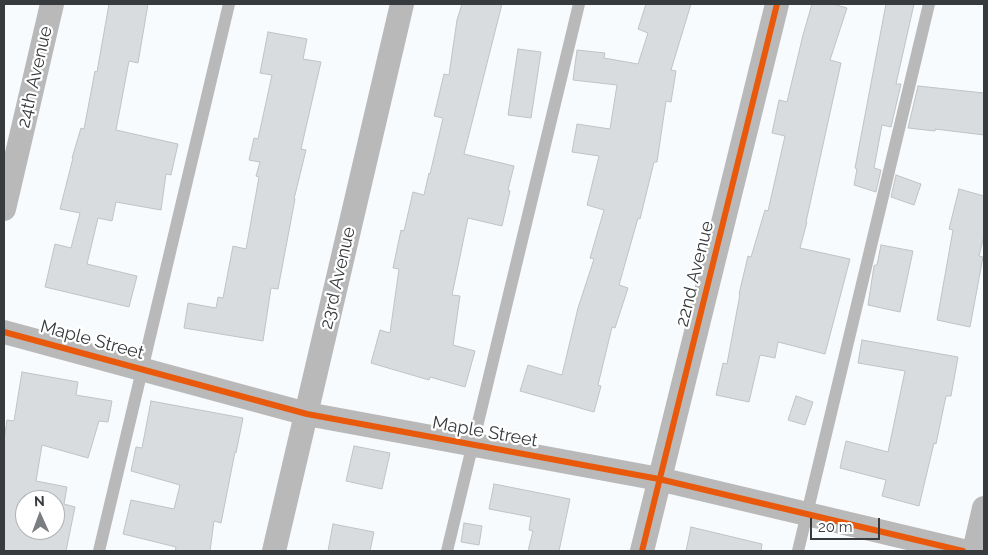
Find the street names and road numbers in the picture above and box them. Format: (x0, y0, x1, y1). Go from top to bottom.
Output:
street label: 24th Avenue (13, 24, 57, 130)
street label: 22nd Avenue (671, 219, 719, 329)
street label: 23rd Avenue (316, 225, 360, 331)
street label: Maple Street (38, 316, 146, 364)
street label: Maple Street (431, 412, 539, 452)

